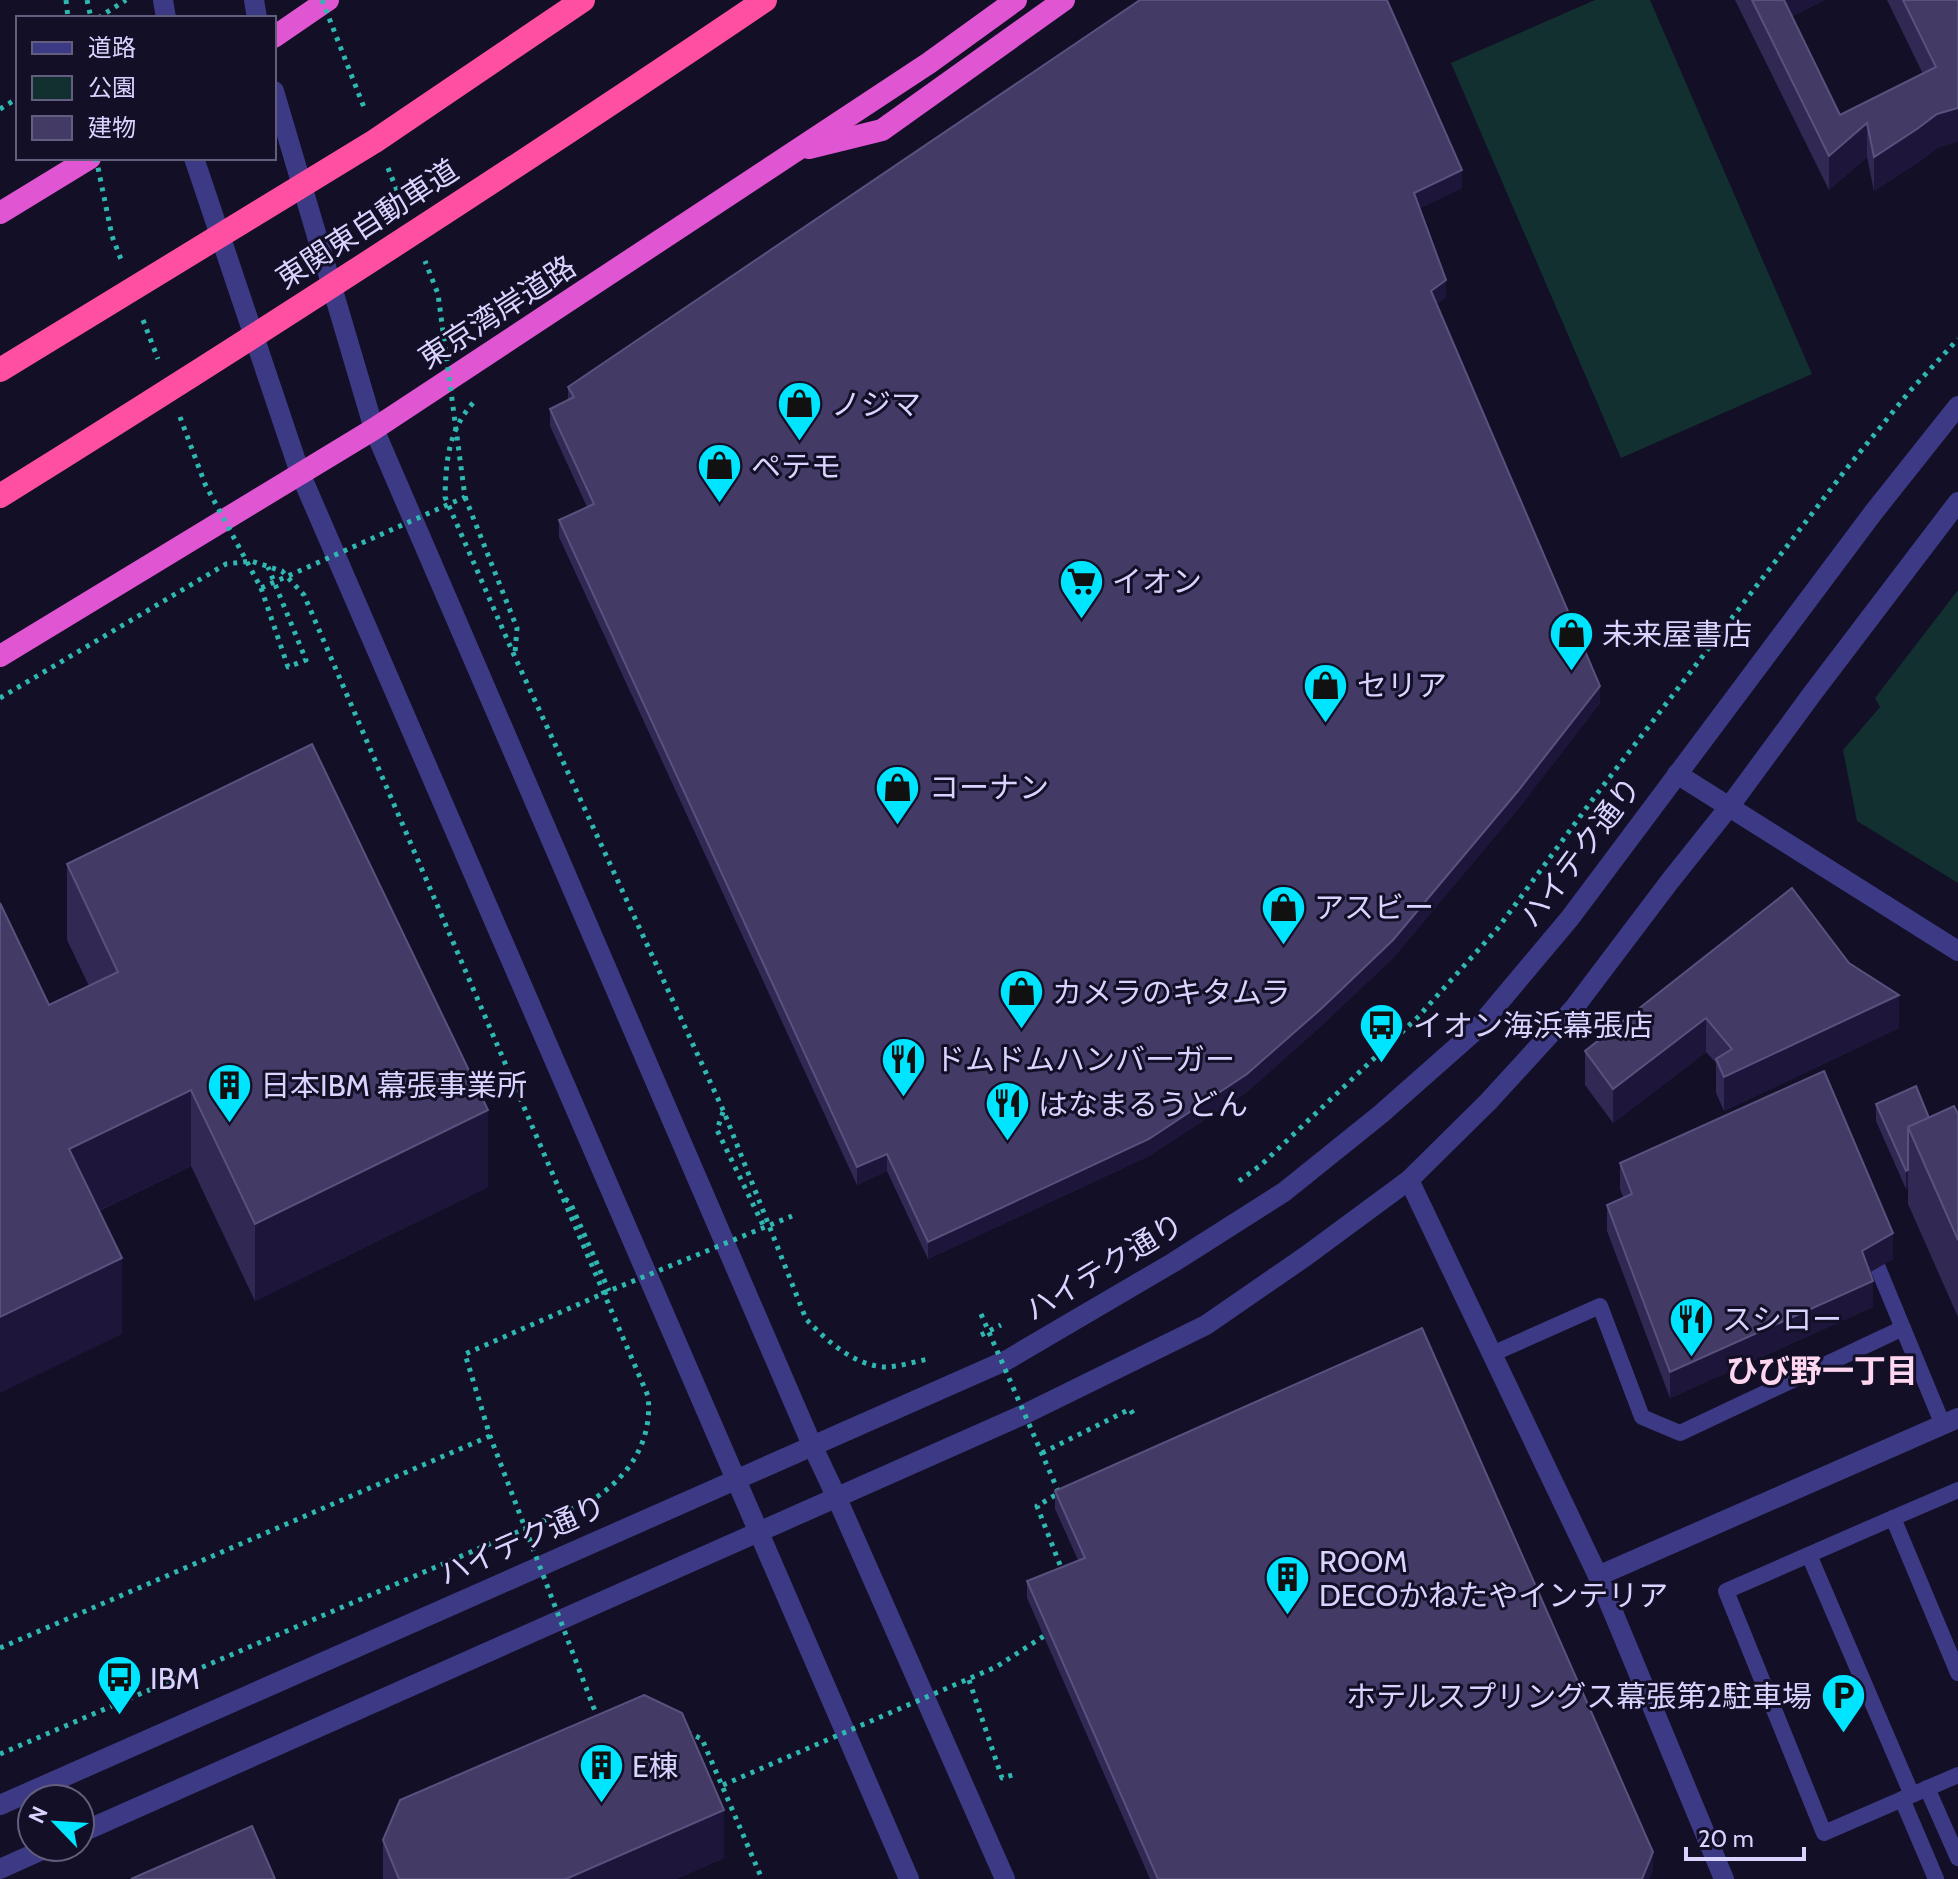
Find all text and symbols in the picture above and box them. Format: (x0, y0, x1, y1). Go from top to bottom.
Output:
legend (16, 16, 276, 160)
text: 道路 (88, 33, 136, 62)
text: 公園 (88, 73, 136, 102)
text: 建物 (88, 113, 136, 142)
street label: 東関東自動車道 (269, 151, 465, 297)
street label: 東京湾岸道路 (411, 247, 583, 377)
shop icon: ノジマ (776, 380, 824, 443)
place label: ノジマ (831, 386, 921, 423)
shop icon: ペテモ (696, 442, 744, 505)
place label: ペテモ (751, 448, 841, 485)
supermarket icon: イオン (1057, 557, 1105, 620)
place label: イオン (1112, 563, 1202, 600)
shop icon: 未来屋書店 (1547, 610, 1595, 673)
place label: 未来屋書店 (1602, 616, 1752, 653)
shop icon: セリア (1302, 661, 1350, 724)
place label: セリア (1357, 667, 1447, 704)
shop icon: コーナン (874, 763, 922, 826)
place label: コーナン (929, 769, 1049, 806)
street label: ハイテク通り (1511, 769, 1649, 935)
shop icon: アスビー (1259, 883, 1307, 946)
place label: アスビー (1314, 889, 1434, 926)
shop icon: カメラのキタムラ (997, 968, 1045, 1031)
place label: カメラのキタムラ (1052, 974, 1291, 1011)
bus stop icon: イオン海浜幕張店 (1358, 1001, 1406, 1064)
place label: イオン海浜幕張店 (1413, 1007, 1653, 1044)
restaurant icon: ドムドムハンバーガー (880, 1035, 928, 1098)
place label: ドムドムハンバーガー (935, 1041, 1235, 1078)
building icon: 日本IBM 幕張事業所 (205, 1061, 253, 1124)
place label: 日本IBM 幕張事業所 (260, 1067, 527, 1104)
restaurant icon: はなまるうどん (983, 1080, 1031, 1143)
place label: はなまるうどん (1038, 1086, 1248, 1123)
street label: ハイテク通り (1018, 1205, 1190, 1329)
restaurant icon: スシロー (1667, 1295, 1715, 1358)
place label: スシロー (1722, 1301, 1842, 1338)
district label: ひび野一丁目 (1726, 1351, 1918, 1390)
street label: ハイテク通り (433, 1487, 611, 1593)
place label: ROOM DECOかねたやインテリア (1319, 1543, 1668, 1614)
building icon: ROOM DECOかねたやインテリア (1264, 1554, 1312, 1617)
bus stop icon: IBM (95, 1654, 143, 1717)
place label: IBM (150, 1660, 200, 1697)
parking icon: ホテルスプリングス幕張第2駐車場 (1819, 1672, 1867, 1735)
place label: ホテルスプリングス幕張第2駐車場 (1346, 1678, 1812, 1715)
building icon: E棟 (577, 1742, 625, 1805)
place label: E棟 (632, 1748, 679, 1785)
north arrow (16, 1783, 96, 1863)
text: N (23, 1802, 54, 1828)
scale bar (1686, 1811, 1804, 1861)
text: 20 m (1698, 1824, 1754, 1853)

